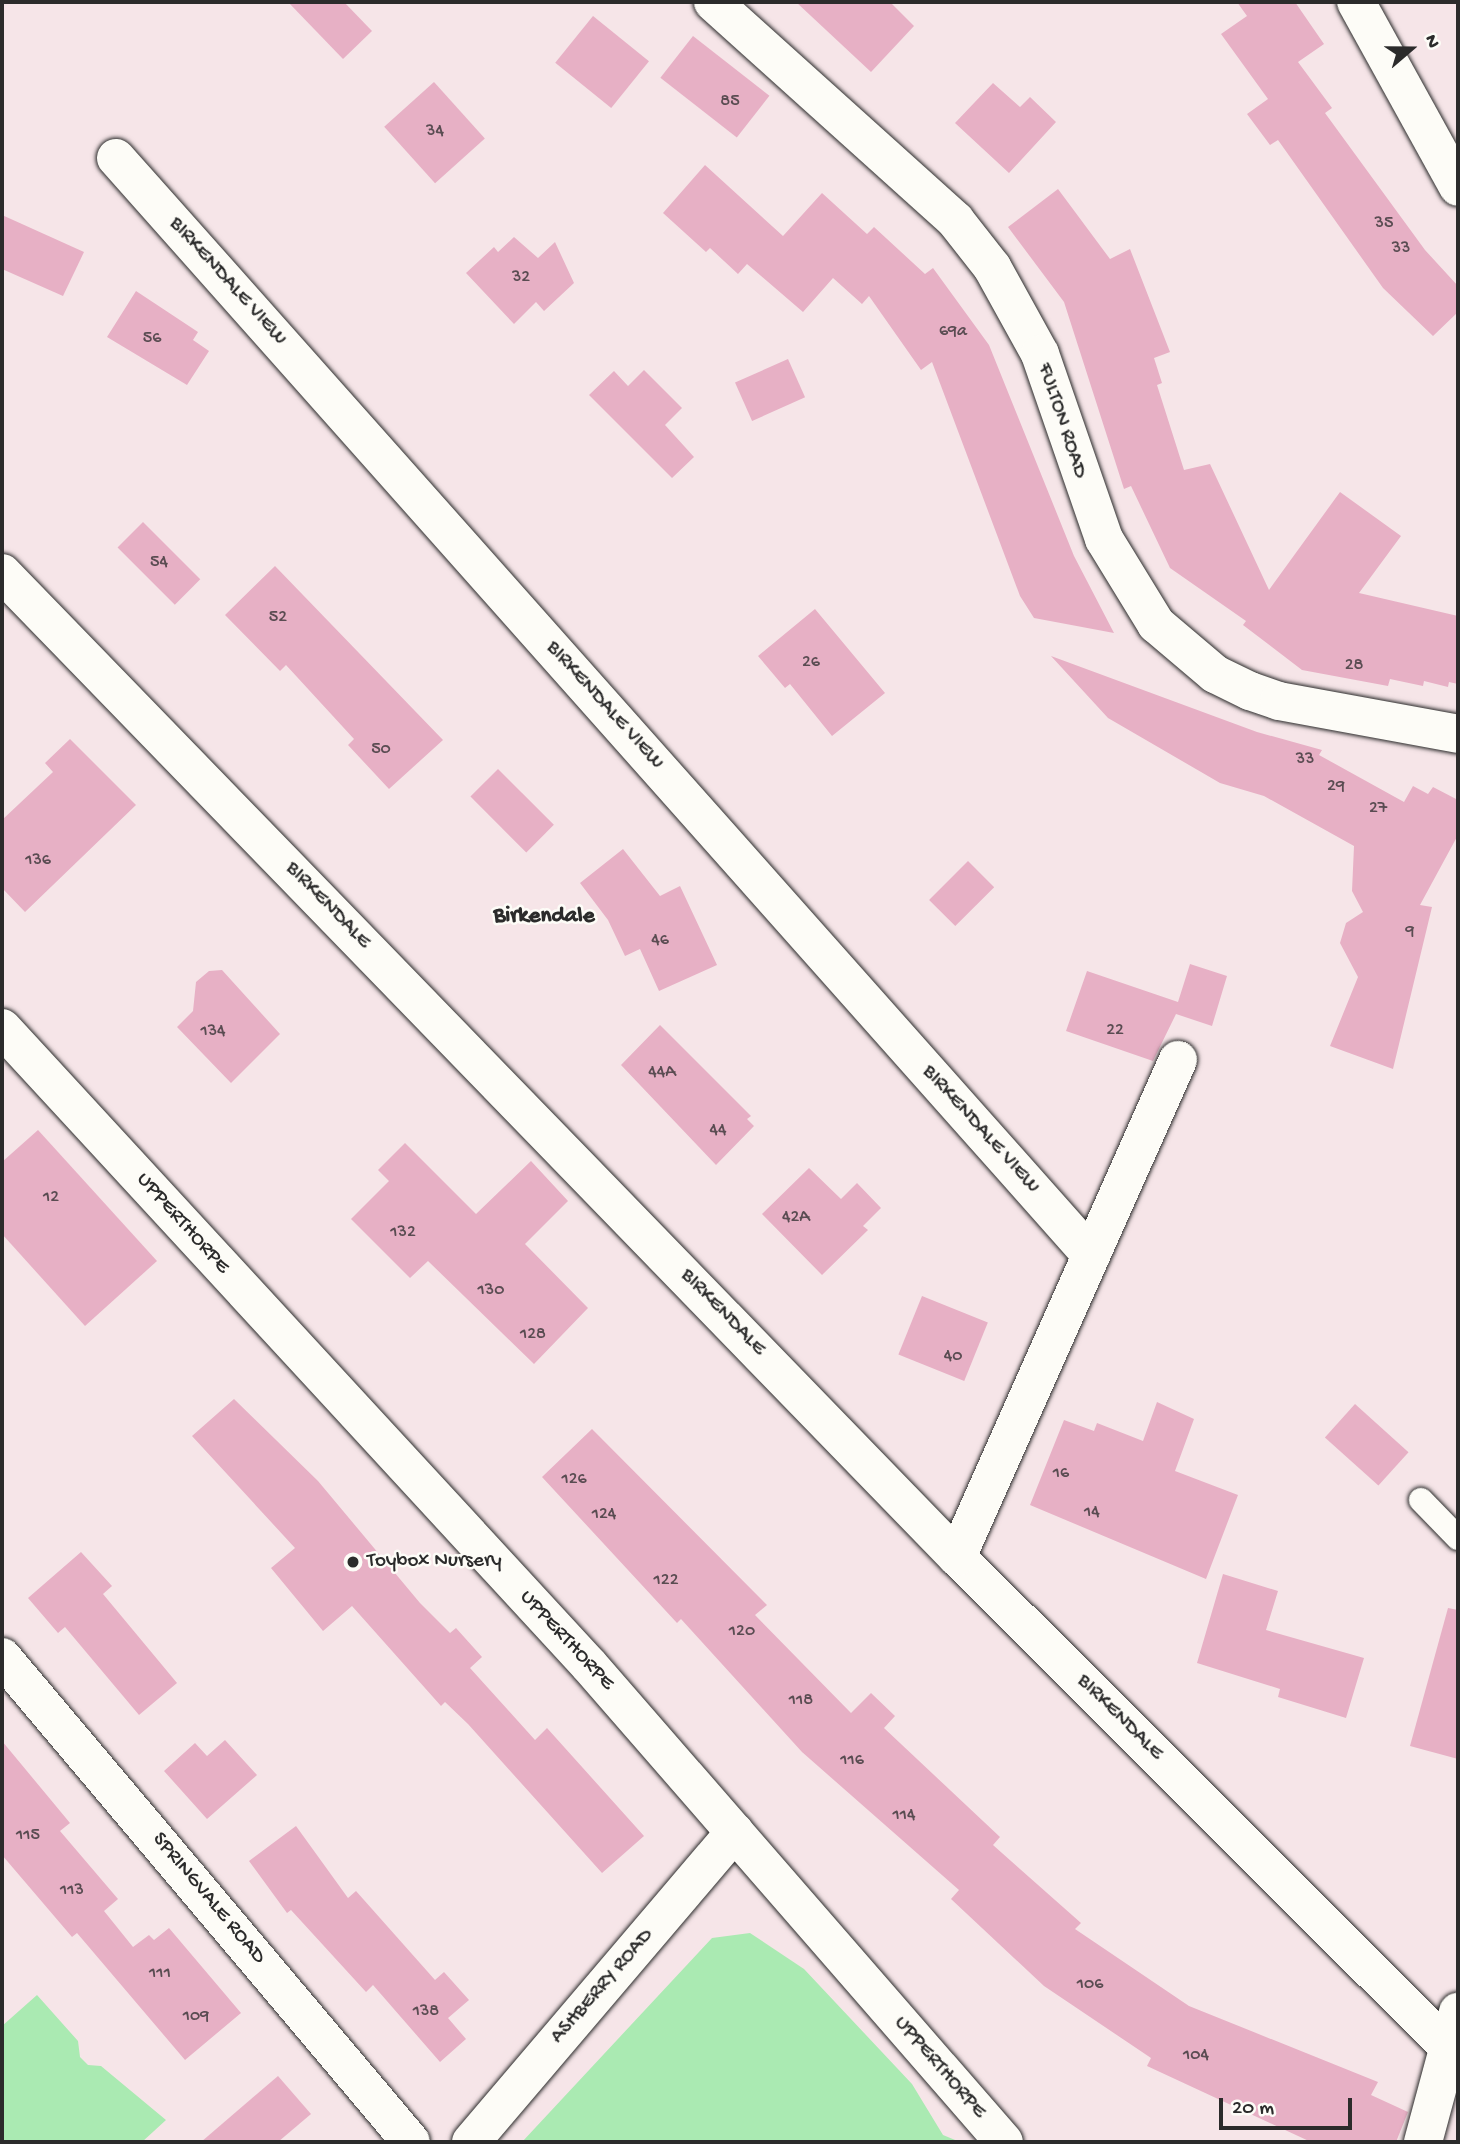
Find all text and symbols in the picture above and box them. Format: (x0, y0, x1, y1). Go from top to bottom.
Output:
north arrow (1376, 14, 1446, 84)
text: N (1418, 32, 1444, 51)
house number: 85 (720, 91, 740, 113)
house number: 34 (426, 121, 444, 143)
street label: BIRKENDALE VIEW (163, 212, 291, 352)
house number: 35 (1375, 213, 1393, 235)
house number: 33 (1392, 238, 1410, 260)
house number: 32 (512, 267, 530, 289)
house number: 69a (939, 321, 967, 343)
house number: 56 (143, 328, 161, 350)
street label: FULTON ROAD (1031, 360, 1091, 482)
house number: 54 (150, 552, 168, 574)
house number: 52 (269, 607, 287, 629)
street label: BIRKENDALE VIEW (540, 636, 668, 776)
house number: 26 (802, 652, 820, 674)
house number: 28 (1345, 655, 1363, 677)
house number: 50 (371, 739, 391, 761)
house number: 33 (1296, 749, 1314, 771)
house number: 29 (1327, 776, 1345, 798)
house number: 27 (1369, 798, 1387, 820)
house number: 136 (25, 850, 51, 872)
street label: BIRKENDALE (279, 857, 375, 955)
district label: Birkendale (493, 903, 595, 931)
house number: 9 (1405, 921, 1415, 943)
house number: 46 (651, 930, 669, 952)
house number: 22 (1106, 1020, 1124, 1042)
house number: 134 (200, 1021, 226, 1043)
street label: BIRKENDALE VIEW (916, 1060, 1044, 1200)
house number: 44A (648, 1062, 676, 1084)
house number: 44 (709, 1120, 727, 1142)
street label: UPPERTHORPE (130, 1168, 234, 1280)
house number: 12 (43, 1187, 59, 1209)
house number: 42A (782, 1207, 810, 1229)
house number: 132 (390, 1222, 416, 1244)
street label: BIRKENDALE (674, 1264, 770, 1362)
house number: 130 (478, 1280, 504, 1302)
house number: 128 (520, 1324, 546, 1346)
house number: 40 (944, 1346, 962, 1368)
house number: 16 (1053, 1463, 1069, 1485)
house number: 126 (561, 1469, 587, 1491)
house number: 14 (1084, 1502, 1100, 1524)
house number: 124 (592, 1504, 616, 1526)
place label: Toybox Nursery (367, 1549, 502, 1575)
marker: Toybox Nursery (345, 1554, 361, 1570)
house number: 122 (654, 1570, 678, 1592)
street label: UPPERTHORPE (513, 1586, 619, 1696)
house number: 120 (729, 1621, 755, 1643)
street label: BIRKENDALE (1070, 1669, 1168, 1767)
house number: 118 (789, 1690, 813, 1712)
house number: 116 (840, 1750, 864, 1772)
house number: 114 (892, 1805, 916, 1827)
house number: 115 (16, 1825, 40, 1847)
street label: SPRINGVALE ROAD (146, 1828, 270, 1970)
house number: 113 (60, 1880, 84, 1902)
street label: ASHBERRY ROAD (546, 1924, 660, 2050)
house number: 111 (149, 1963, 171, 1985)
house number: 106 (1077, 1974, 1103, 1996)
house number: 138 (413, 2001, 439, 2023)
house number: 109 (183, 2006, 209, 2028)
street label: UPPERTHORPE (888, 2012, 990, 2124)
house number: 104 (1183, 2045, 1209, 2067)
scale bar (1222, 2084, 1355, 2128)
text: 20 m (1232, 2097, 1274, 2122)

